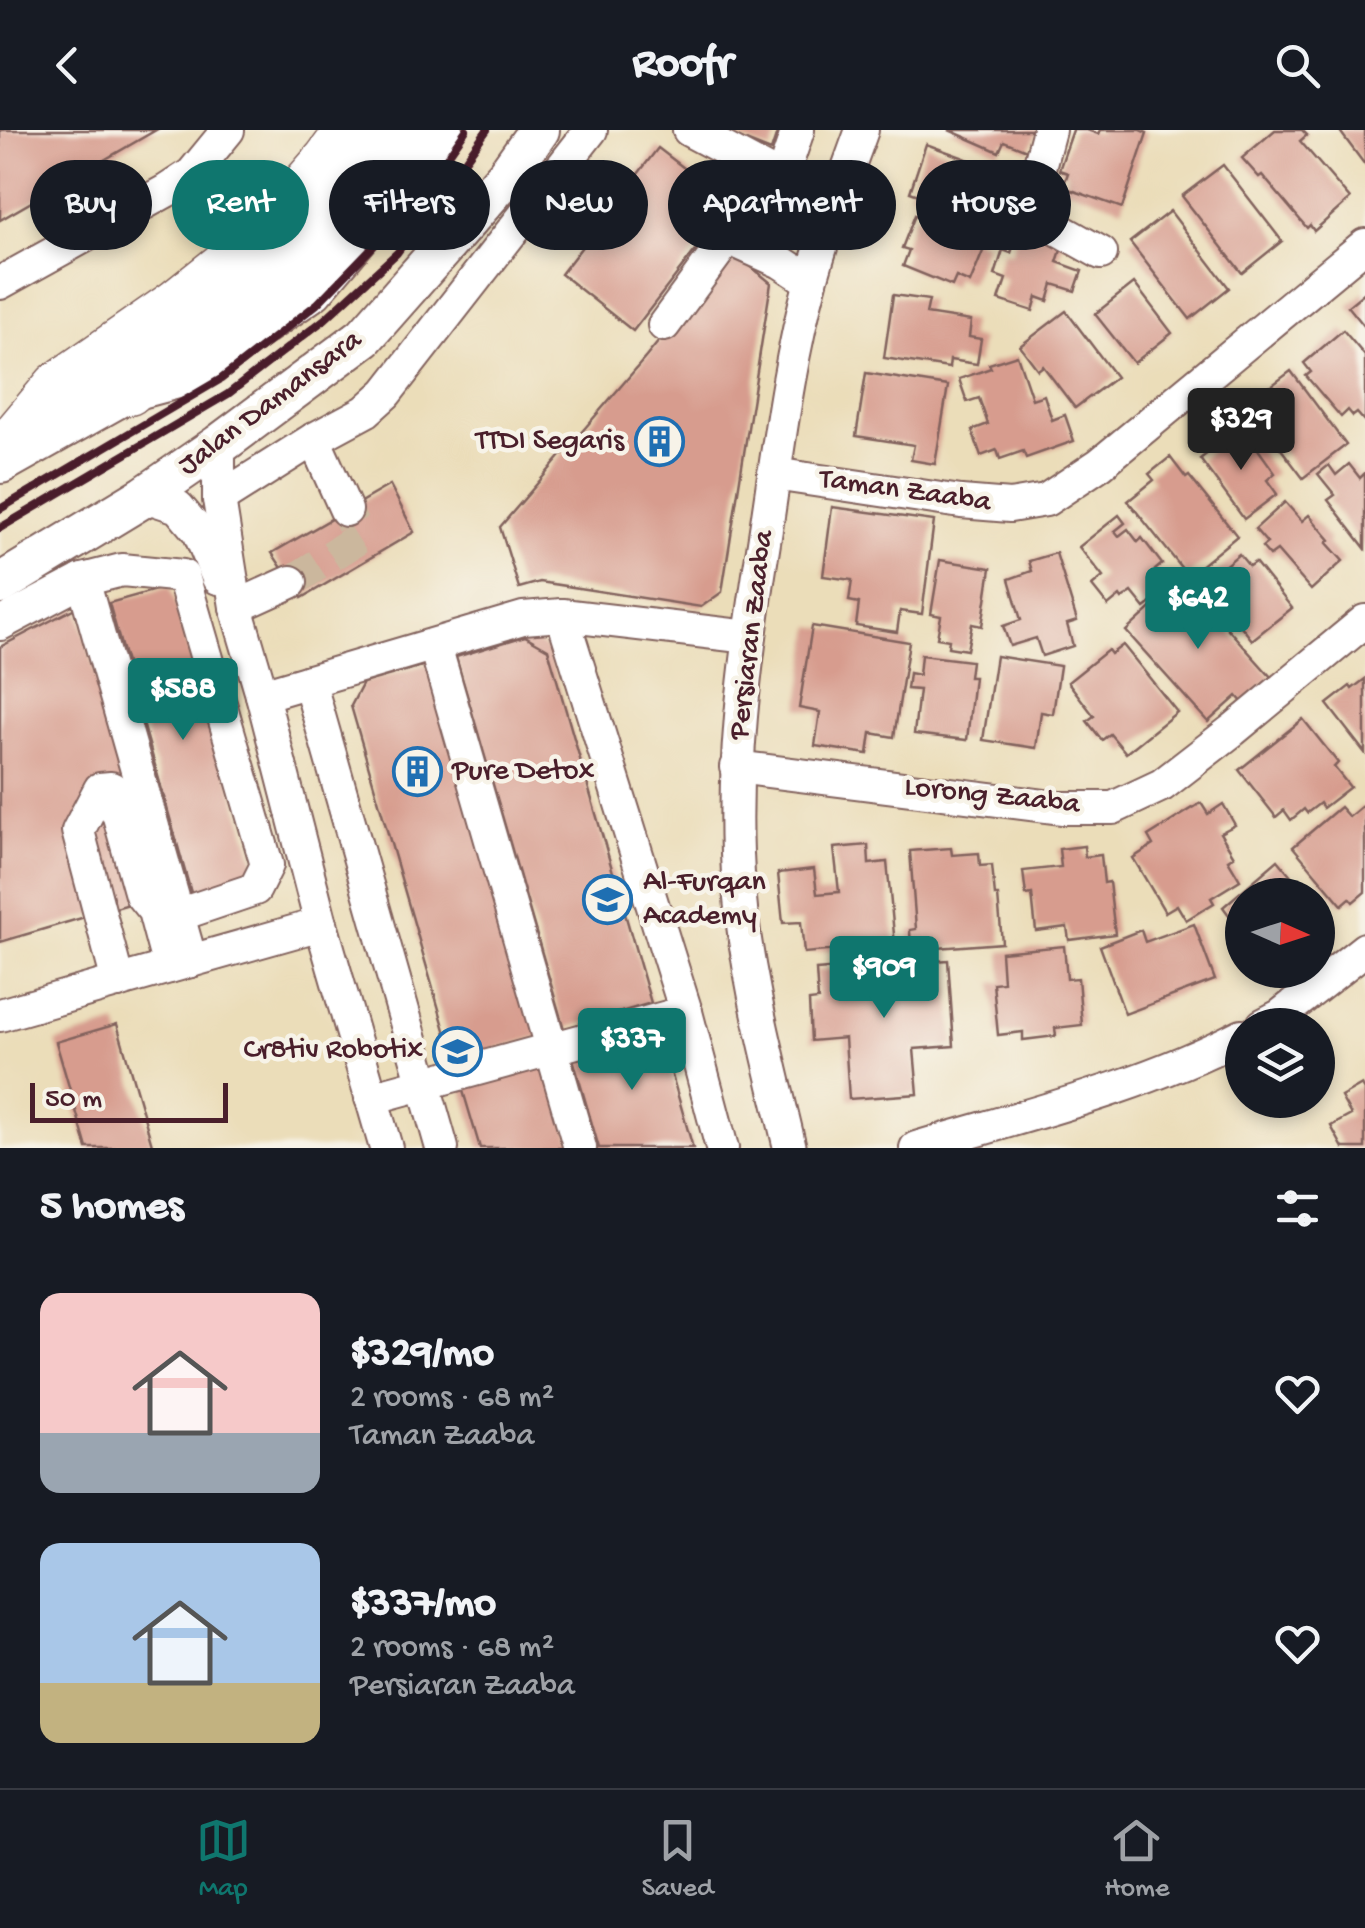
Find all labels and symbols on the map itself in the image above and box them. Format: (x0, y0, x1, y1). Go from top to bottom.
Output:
street label: Jalan Damansara (172, 323, 371, 484)
pin: $329 (1182, 388, 1300, 473)
building icon: TTDI Segaris (633, 416, 685, 468)
place label: TTDI Segaris (474, 425, 625, 460)
street label: Taman Zaaba (815, 462, 994, 522)
street label: Persiaran Zaaba (723, 527, 783, 743)
pin: $642 (1139, 567, 1257, 652)
pin: $588 (124, 658, 242, 743)
building icon: Pure Detox (391, 746, 443, 798)
place label: Pure Detox (451, 755, 595, 790)
street label: Lorong Zaaba (902, 770, 1083, 824)
place label: Al-Furqan Academy (643, 866, 766, 935)
school or university icon: Al-Furqan Academy (582, 874, 634, 926)
north arrow (1225, 878, 1335, 988)
pin: $909 (825, 936, 943, 1021)
pin: $337 (573, 1008, 691, 1093)
school or university icon: Cr8tiv Robotix (432, 1025, 484, 1077)
place label: Cr8tiv Robotix (243, 1034, 423, 1069)
scale bar (30, 1078, 228, 1123)

